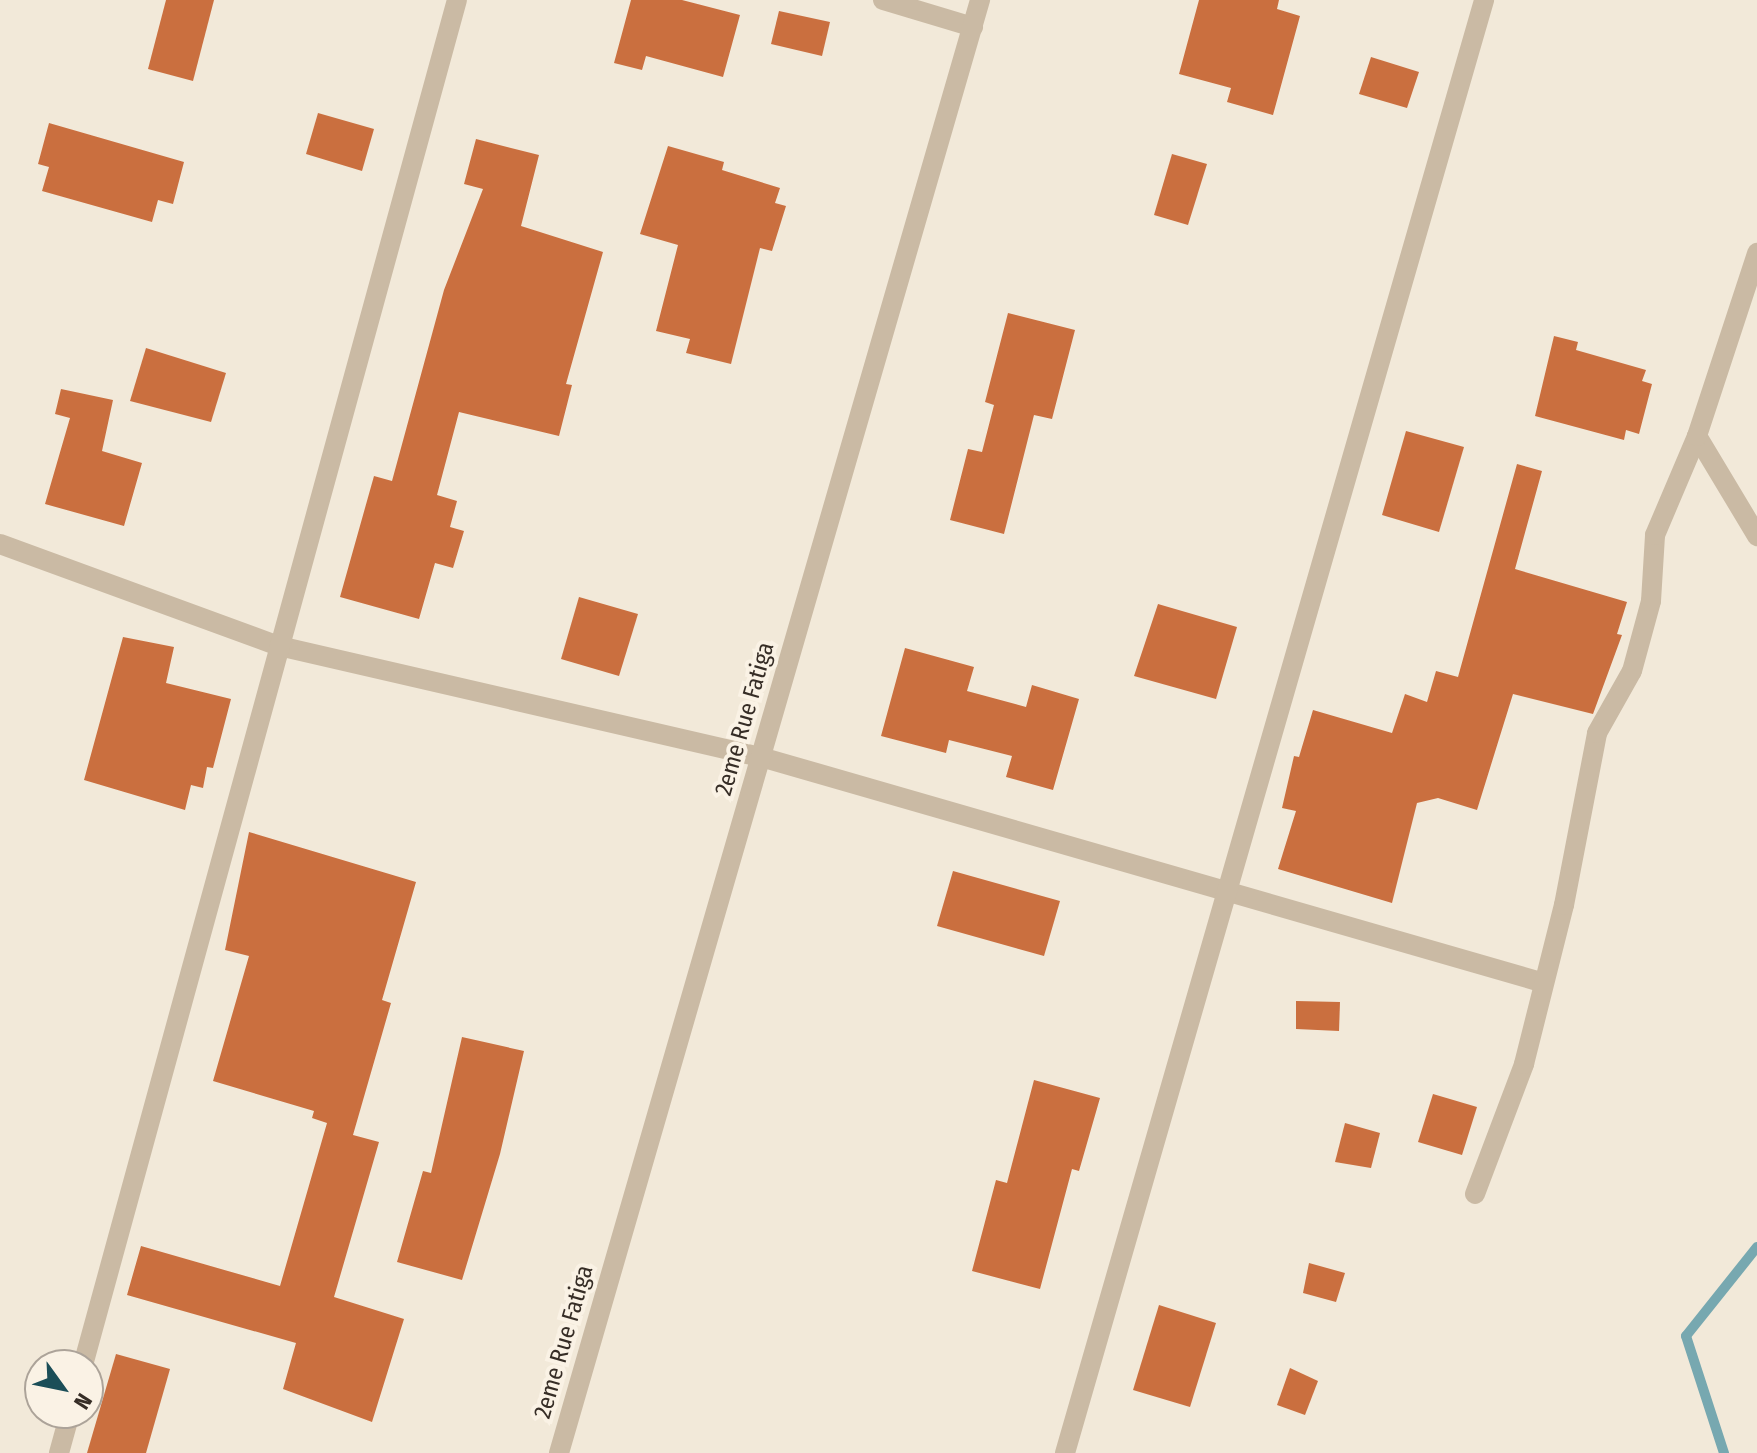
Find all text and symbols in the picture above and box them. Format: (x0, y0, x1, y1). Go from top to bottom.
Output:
street label: 2eme Rue Fatiga (709, 639, 781, 799)
street label: 2eme Rue Fatiga (528, 1262, 600, 1422)
north arrow (24, 1349, 104, 1429)
text: N (68, 1388, 98, 1414)

